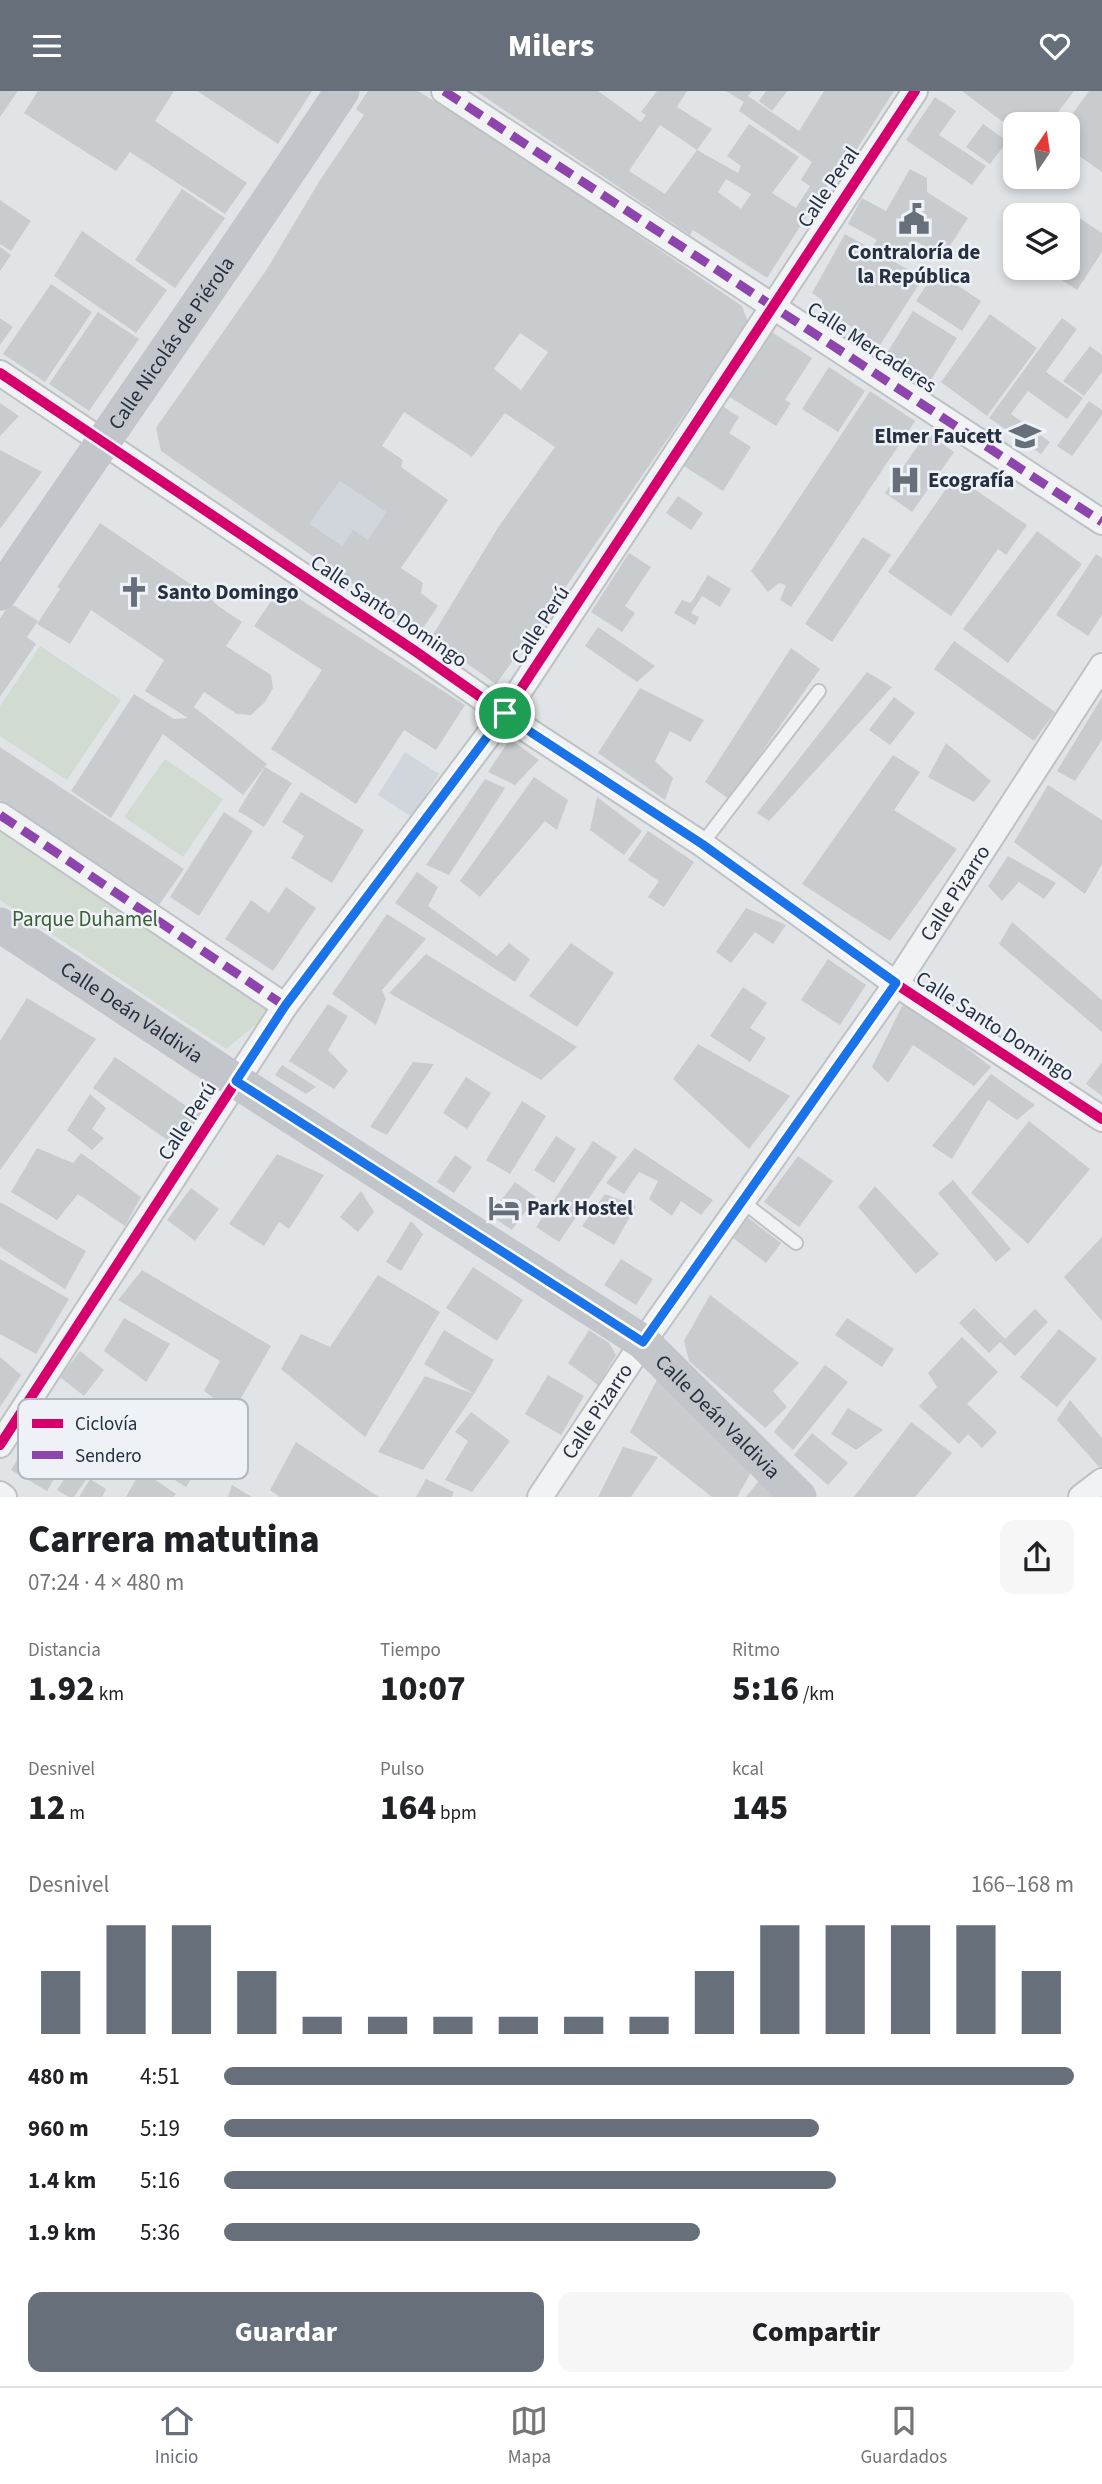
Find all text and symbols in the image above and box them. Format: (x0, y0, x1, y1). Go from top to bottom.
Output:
text: Milers (508, 23, 594, 69)
icon: menu (28, 27, 66, 65)
icon: heart (1036, 27, 1074, 65)
north arrow (1003, 112, 1080, 189)
map controls (1003, 112, 1080, 280)
street label: Calle Peral (790, 140, 866, 234)
public building icon: Contraloría de la República (897, 202, 931, 236)
button: layers (1003, 203, 1080, 280)
place label: Contraloría de la República (848, 237, 980, 291)
street label: Calle Nicolás de Piérola (101, 250, 242, 436)
street label: Calle Mercaderes (801, 294, 943, 400)
school or university icon: Elmer Faucett (1008, 419, 1042, 453)
place label: Elmer Faucett (874, 421, 1002, 451)
hospital icon: Ecografía (888, 463, 922, 497)
place label: Ecografía (928, 465, 1014, 495)
street label: Calle Santo Domingo (304, 547, 474, 675)
church icon: Santo Domingo (117, 575, 151, 609)
place label: Santo Domingo (157, 577, 299, 607)
street label: Calle Perú (503, 580, 577, 670)
pin (475, 683, 535, 743)
icon: arrive (486, 694, 524, 732)
street label: Calle Pizarro (913, 839, 997, 947)
park label: Parque Duhamel (12, 904, 158, 934)
street label: Calle Deán Valdivia (54, 954, 209, 1070)
street label: Calle Santo Domingo (910, 963, 1080, 1089)
street label: Calle Perú (150, 1076, 224, 1166)
hotel icon: Park Hostel (487, 1191, 521, 1225)
place label: Park Hostel (527, 1193, 633, 1223)
street label: Calle Deán Valdivia (648, 1347, 787, 1486)
street label: Calle Pizarro (554, 1357, 640, 1465)
legend (18, 1399, 248, 1479)
text: Ciclovía (75, 1411, 137, 1438)
text: Sendero (75, 1443, 142, 1470)
text: Carrera matutina (28, 1513, 320, 1567)
button: share (1000, 1520, 1074, 1594)
text: 07:24 · 4 × 480 m (28, 1566, 184, 1599)
text: Distancia (28, 1637, 101, 1664)
text: Tiempo (380, 1637, 441, 1664)
text: Ritmo (732, 1637, 780, 1664)
text: 1.92 (28, 1664, 95, 1714)
text: 10:07 (380, 1664, 466, 1714)
text: 5:16 (732, 1664, 799, 1714)
text: km (95, 1681, 124, 1708)
text: /km (799, 1681, 835, 1708)
text: Desnivel (28, 1756, 95, 1783)
text: Pulso (380, 1756, 424, 1783)
text: kcal (732, 1756, 764, 1783)
text: 12 (28, 1783, 65, 1833)
text: 164 (380, 1783, 436, 1833)
text: 145 (732, 1783, 788, 1833)
text: m (65, 1800, 85, 1827)
text: bpm (436, 1800, 477, 1827)
text: Desnivel (28, 1868, 109, 1901)
text: 166–168 m (971, 1868, 1074, 1901)
text: 480 m (28, 2060, 89, 2093)
text: 4:51 (140, 2060, 180, 2093)
text: 960 m (28, 2112, 89, 2145)
text: 5:19 (140, 2112, 180, 2145)
text: 1.4 km (28, 2164, 96, 2197)
text: 5:16 (140, 2164, 180, 2197)
text: 1.9 km (28, 2216, 96, 2249)
text: 5:36 (140, 2216, 180, 2249)
button: Guardar (28, 2292, 544, 2372)
button: Compartir (558, 2292, 1074, 2372)
tab: Inicio (155, 2402, 198, 2471)
tab: Mapa (508, 2402, 551, 2471)
tab: Guardados (860, 2402, 947, 2471)

